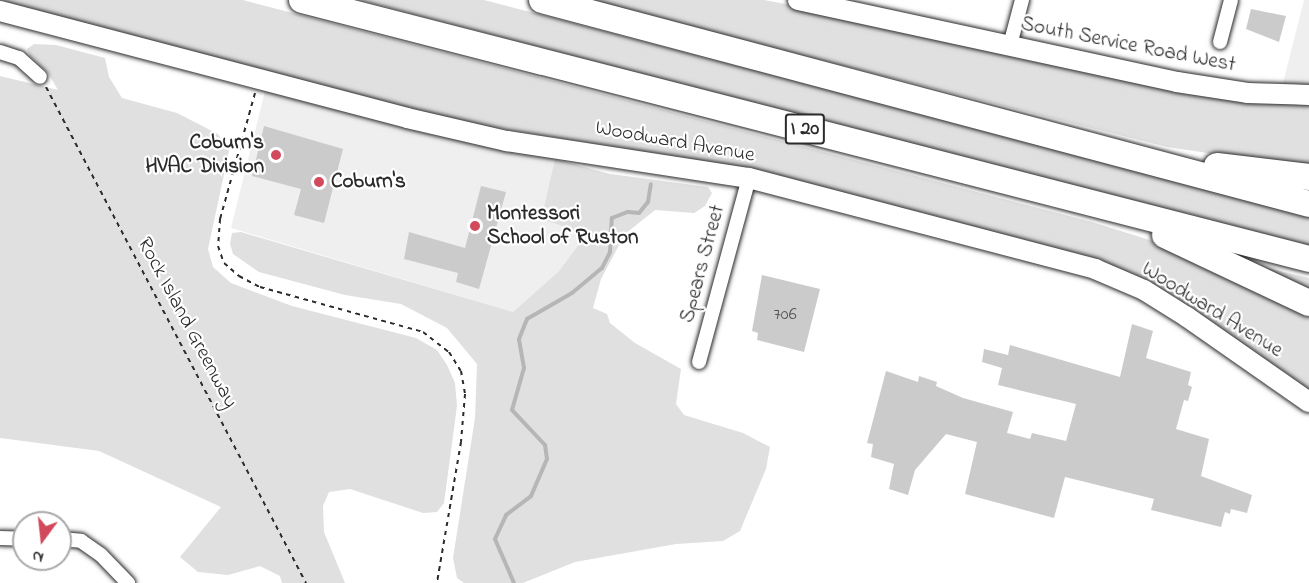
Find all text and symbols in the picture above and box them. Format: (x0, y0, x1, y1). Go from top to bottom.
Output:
street label: South Service Road West (1018, 12, 1238, 78)
road number: I 20 (784, 112, 826, 146)
street label: Woodward Avenue (593, 116, 757, 168)
place label: Coburn's HVAC Division (145, 130, 264, 180)
marker: Coburn's HVAC Division (269, 148, 283, 162)
place label: Coburn's (331, 169, 406, 195)
marker: Coburn's (312, 175, 326, 189)
place label: Montessori School of Ruston (487, 201, 638, 251)
street label: Spears Street (675, 202, 731, 326)
marker: Montessori School of Ruston (468, 219, 482, 233)
street label: Rock Island Greenway (131, 233, 243, 413)
street label: Woodward Avenue (1137, 257, 1287, 363)
house number: 706 (773, 304, 797, 326)
north arrow (12, 511, 72, 571)
text: N (30, 543, 46, 569)

